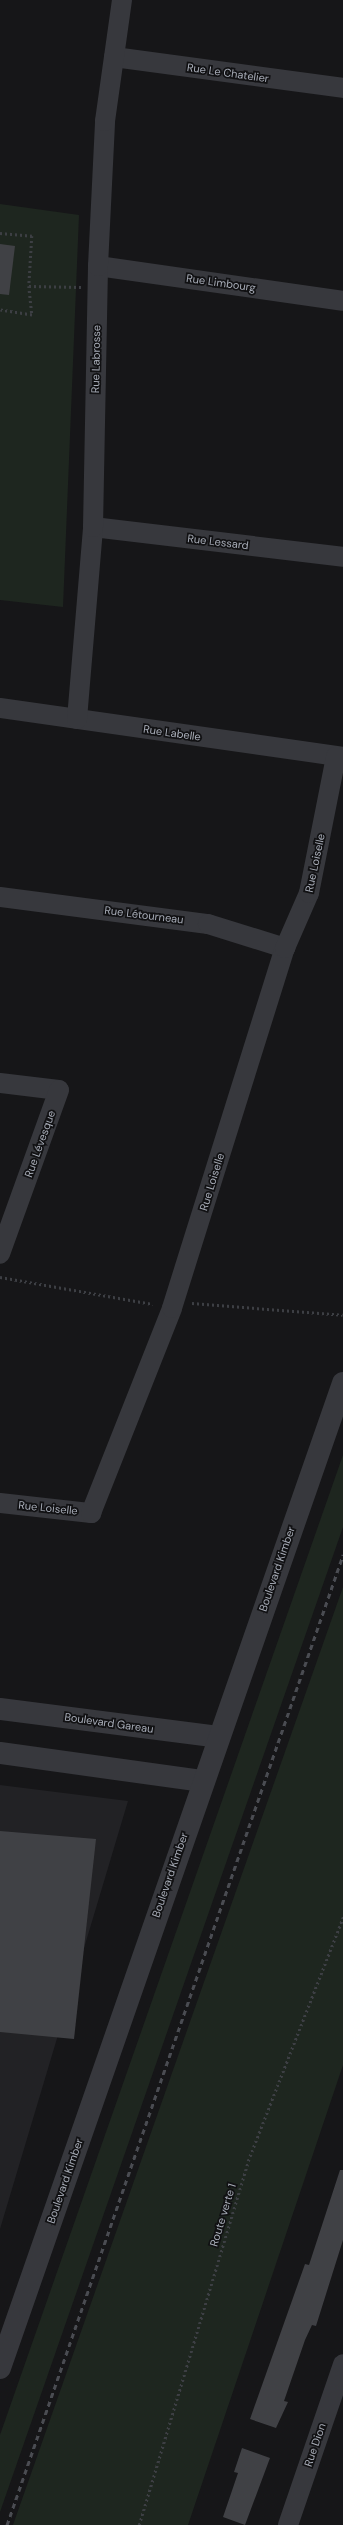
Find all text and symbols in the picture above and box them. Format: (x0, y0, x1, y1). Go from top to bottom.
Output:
street label: Rue Le Chatelier (186, 61, 270, 85)
street label: Rue Limbourg (185, 272, 257, 294)
street label: Rue Labrosse (89, 325, 103, 393)
street label: Rue Lessard (187, 532, 249, 552)
street label: Rue Labelle (142, 722, 202, 744)
street label: Rue Loiselle (302, 832, 328, 894)
street label: Rue Létourneau (104, 904, 184, 926)
street label: Rue Lévesque (22, 1109, 58, 1179)
street label: Rue Loiselle (197, 1152, 227, 1212)
street label: Rue Loiselle (18, 1498, 78, 1518)
street label: Boulevard Kimber (256, 1525, 298, 1613)
street label: Boulevard Gareau (64, 1710, 154, 1736)
street label: Boulevard Kimber (149, 1831, 191, 1919)
street label: Boulevard Kimber (44, 2137, 86, 2225)
street label: Route verte 1 (207, 2182, 239, 2248)
street label: Rue Dion (301, 2422, 329, 2468)

